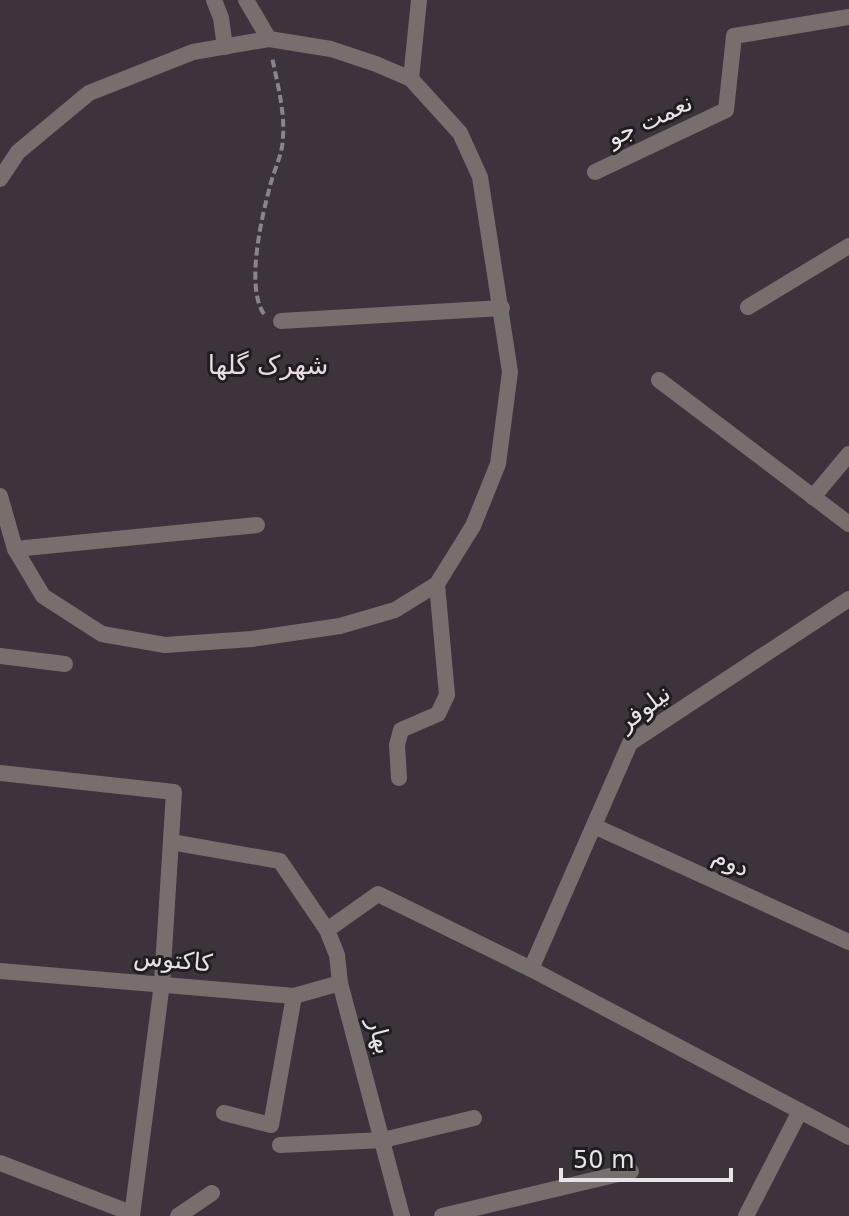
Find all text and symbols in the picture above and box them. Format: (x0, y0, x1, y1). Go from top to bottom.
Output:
street label: نعمت جو (602, 88, 697, 152)
district label: شهرک گلها (208, 350, 328, 381)
street label: نیلوفر (611, 679, 676, 738)
street label: دوم (708, 841, 754, 883)
street label: کاکتوس (132, 943, 214, 977)
street label: بهار (361, 1014, 398, 1057)
scale bar (561, 1132, 731, 1182)
text: 50 m (573, 1146, 635, 1174)

